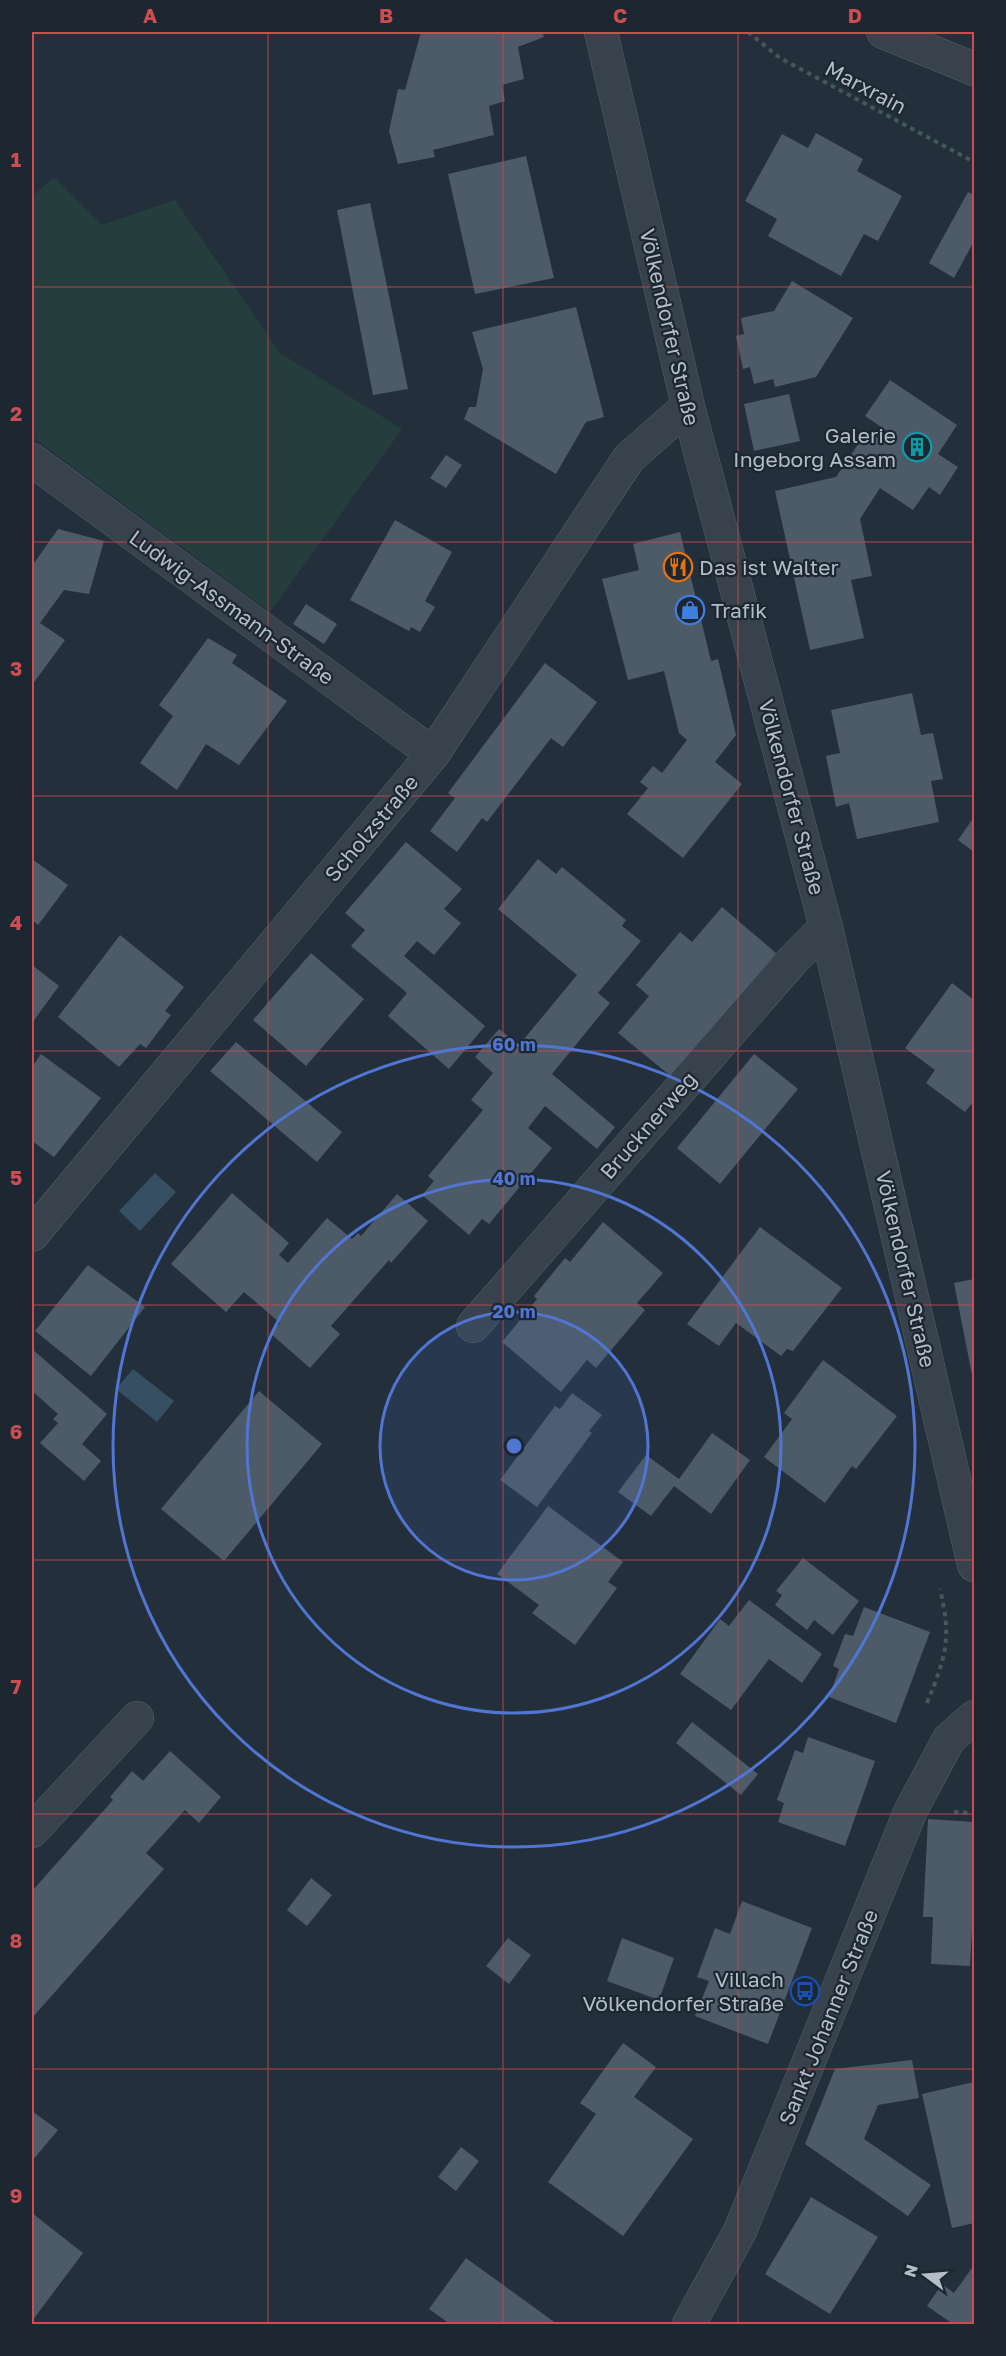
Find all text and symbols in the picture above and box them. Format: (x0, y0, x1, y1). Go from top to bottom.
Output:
text: A (143, 3, 157, 27)
text: B (379, 3, 393, 27)
text: C (613, 3, 627, 27)
text: D (848, 3, 862, 27)
street label: Marxrain (821, 55, 911, 119)
text: 1 (11, 147, 21, 171)
street label: Völkendorfer Straße (635, 226, 705, 428)
text: 2 (10, 401, 22, 425)
place label: Galerie Ingeborg Assam (733, 422, 896, 472)
building icon: Galerie Ingeborg Assam (901, 431, 933, 463)
street label: Ludwig-Assmann-Straße (125, 524, 339, 690)
restaurant icon: Das ist Walter (662, 551, 694, 583)
place label: Das ist Walter (699, 554, 839, 580)
shop icon: Trafik (674, 594, 706, 626)
place label: Trafik (711, 597, 767, 623)
text: 3 (10, 656, 22, 680)
street label: Völkendorfer Straße (753, 696, 831, 898)
street label: Scholzstraße (319, 769, 423, 887)
text: 4 (10, 910, 22, 934)
text: 60 m (492, 1033, 536, 1055)
street label: Brucknerweg (594, 1066, 702, 1184)
text: 5 (10, 1165, 22, 1189)
text: 40 m (492, 1167, 536, 1189)
street label: Völkendorfer Straße (871, 1168, 941, 1370)
text: 20 m (493, 1300, 535, 1322)
text: 6 (10, 1419, 22, 1443)
centre of rings (504, 1436, 524, 1456)
text: 7 (11, 1674, 22, 1698)
street label: Sankt Johanner Straße (773, 1905, 883, 2129)
text: 8 (10, 1928, 22, 1952)
place label: Villach Völkendorfer Straße (583, 1966, 784, 2016)
bus stop icon: Villach Völkendorfer Straße (789, 1975, 821, 2007)
text: 9 (10, 2183, 22, 2207)
north arrow (895, 2245, 955, 2305)
text: N (899, 2262, 922, 2279)

